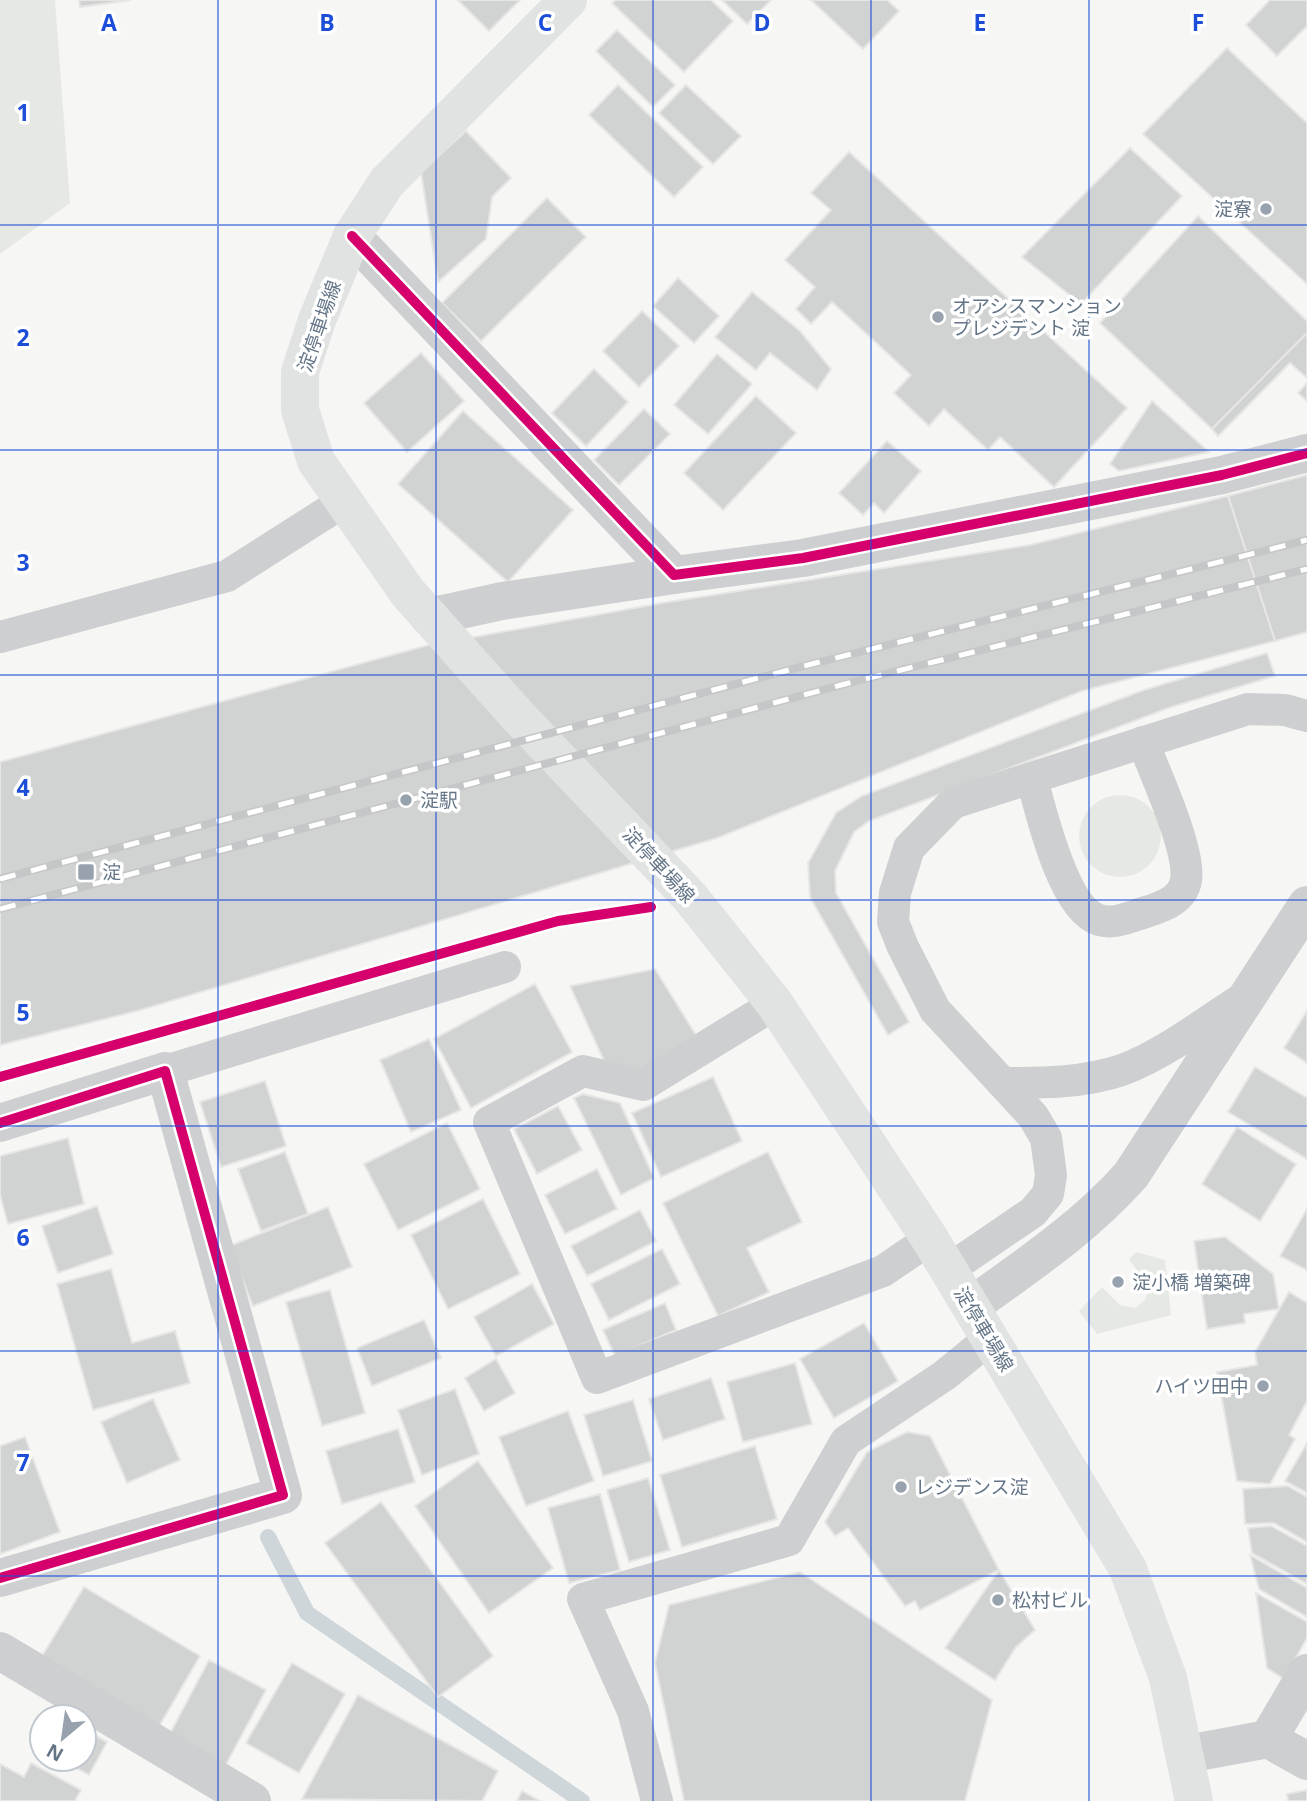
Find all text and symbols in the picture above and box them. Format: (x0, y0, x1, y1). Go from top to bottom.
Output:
text: A (101, 6, 117, 38)
text: B (319, 6, 335, 38)
text: C (538, 6, 552, 38)
text: D (753, 6, 771, 38)
text: E (974, 6, 986, 38)
text: F (1192, 6, 1204, 38)
text: 1 (16, 96, 30, 128)
place label: 淀寮 (1214, 196, 1252, 222)
marker: 淀寮 (1258, 201, 1274, 217)
street label: 淀停車場線 (291, 277, 347, 375)
place label: オアシスマンション プレジデント 淀 (952, 293, 1122, 341)
marker: オアシスマンション プレジデント 淀 (930, 309, 946, 325)
text: 2 (16, 321, 30, 353)
text: 3 (16, 546, 30, 578)
text: 4 (16, 771, 30, 803)
place label: 淀駅 (420, 787, 458, 813)
marker: 淀駅 (398, 792, 414, 808)
street label: 淀停車場線 (617, 821, 701, 909)
place label: 淀 (102, 859, 121, 885)
marker: 淀 (76, 862, 96, 882)
text: 5 (16, 996, 30, 1028)
text: 6 (16, 1221, 30, 1253)
place label: 淀小橋 増築碑 (1132, 1269, 1251, 1295)
marker: 淀小橋 増築碑 (1110, 1274, 1126, 1290)
street label: 淀停車場線 (948, 1282, 1020, 1376)
place label: ハイツ田中 (1154, 1373, 1249, 1399)
marker: ハイツ田中 (1255, 1378, 1271, 1394)
text: 7 (16, 1446, 30, 1478)
place label: レジデンス淀 (915, 1474, 1029, 1500)
marker: レジデンス淀 (893, 1479, 909, 1495)
place label: 松村ビル (1012, 1587, 1088, 1613)
marker: 松村ビル (990, 1592, 1006, 1608)
north arrow (28, 1703, 98, 1773)
text: N (42, 1738, 68, 1768)

